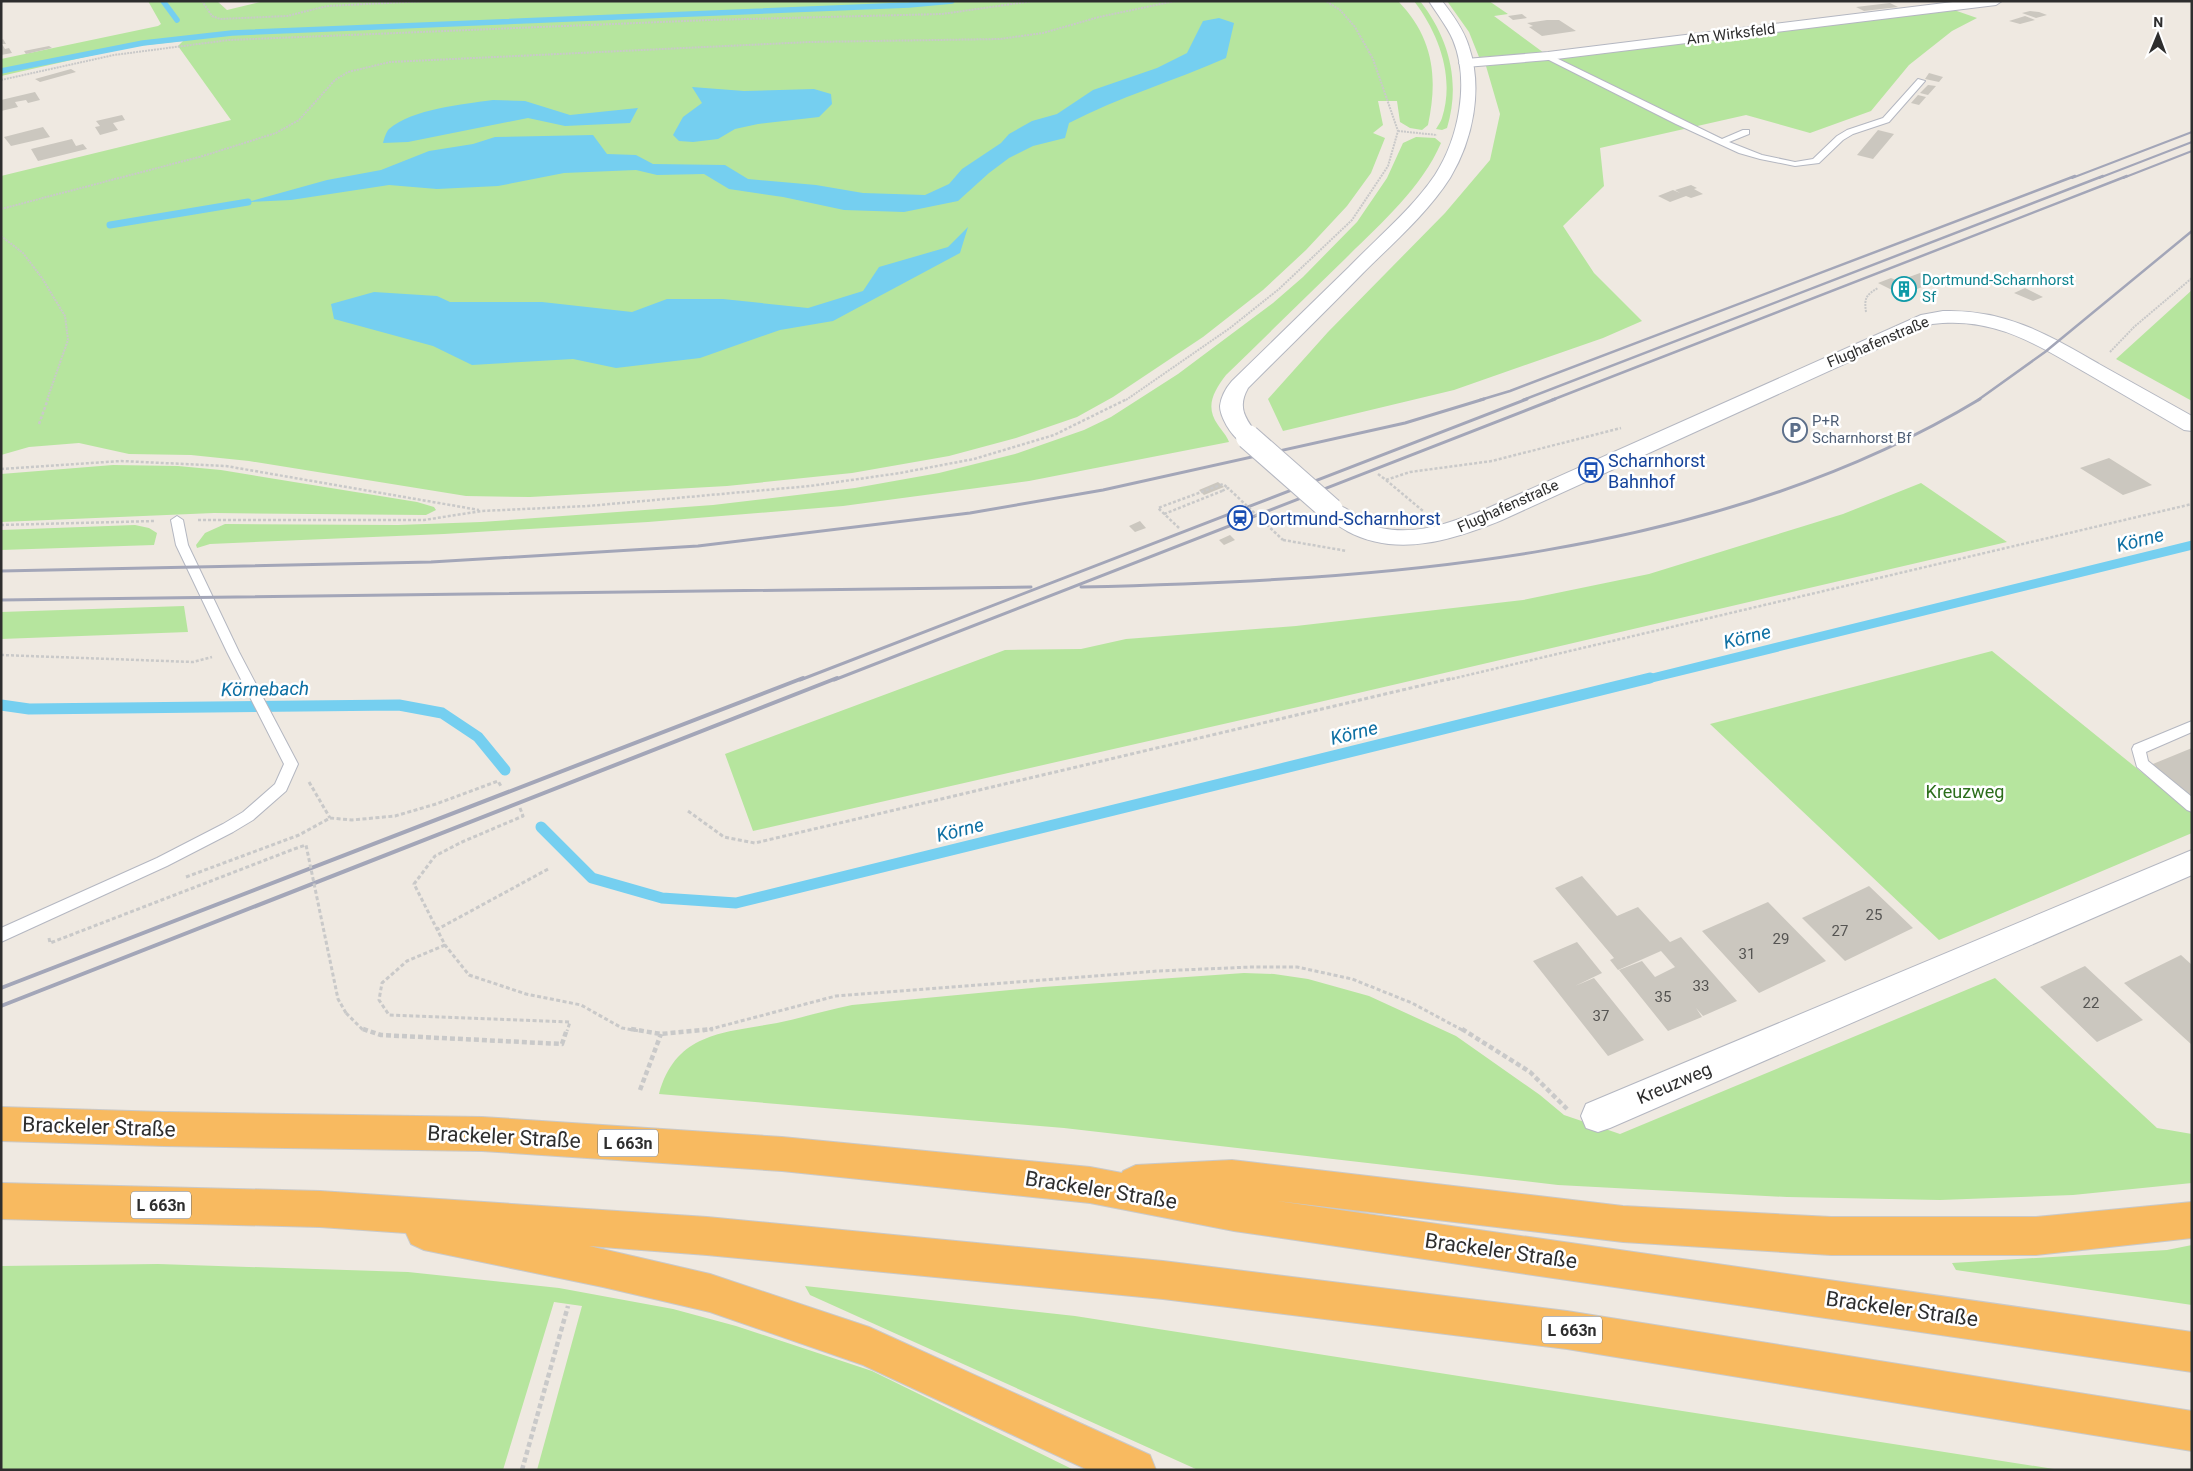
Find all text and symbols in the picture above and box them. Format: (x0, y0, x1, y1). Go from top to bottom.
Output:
north arrow (2133, 10, 2183, 60)
text: N (2153, 14, 2163, 30)
street label: Am Wirksfeld (1686, 20, 1776, 48)
place label: Dortmund-Scharnhorst Sf (1922, 271, 2074, 306)
building icon: Dortmund-Scharnhorst Sf (1891, 276, 1917, 302)
street label: Flughafenstraße (1824, 312, 1932, 372)
place label: P+R Scharnhorst Bf (1812, 412, 1912, 447)
parking icon: P+R Scharnhorst Bf (1782, 417, 1808, 443)
place label: Scharnhorst Bahnhof (1608, 450, 1705, 492)
bus stop icon: Scharnhorst Bahnhof (1578, 457, 1604, 483)
street label: Flughafenstraße (1455, 476, 1561, 536)
station icon: Dortmund-Scharnhorst (1227, 505, 1253, 531)
place label: Dortmund-Scharnhorst (1258, 508, 1441, 529)
water label: Körne (2114, 523, 2166, 557)
water label: Körne (1721, 620, 1773, 654)
water label: Körnebach (221, 677, 309, 701)
water label: Körne (1328, 716, 1380, 750)
park label: Kreuzweg (1926, 781, 2004, 802)
water label: Körne (934, 813, 986, 847)
house number: 25 (1866, 906, 1882, 924)
house number: 27 (1832, 922, 1848, 940)
house number: 29 (1773, 930, 1789, 948)
house number: 31 (1739, 945, 1755, 963)
house number: 33 (1693, 977, 1709, 995)
house number: 35 (1655, 988, 1671, 1006)
house number: 22 (2083, 994, 2099, 1012)
house number: 37 (1593, 1007, 1609, 1025)
street label: Kreuzweg (1634, 1058, 1714, 1108)
street label: Brackeler Straße (22, 1112, 176, 1142)
street label: Brackeler Straße (427, 1121, 581, 1153)
road number: L 663n (598, 1130, 658, 1156)
street label: Brackeler Straße (1023, 1166, 1179, 1214)
road number: L 663n (131, 1192, 191, 1218)
street label: Brackeler Straße (1423, 1228, 1579, 1274)
street label: Brackeler Straße (1824, 1286, 1980, 1332)
road number: L 663n (1542, 1316, 1602, 1344)

